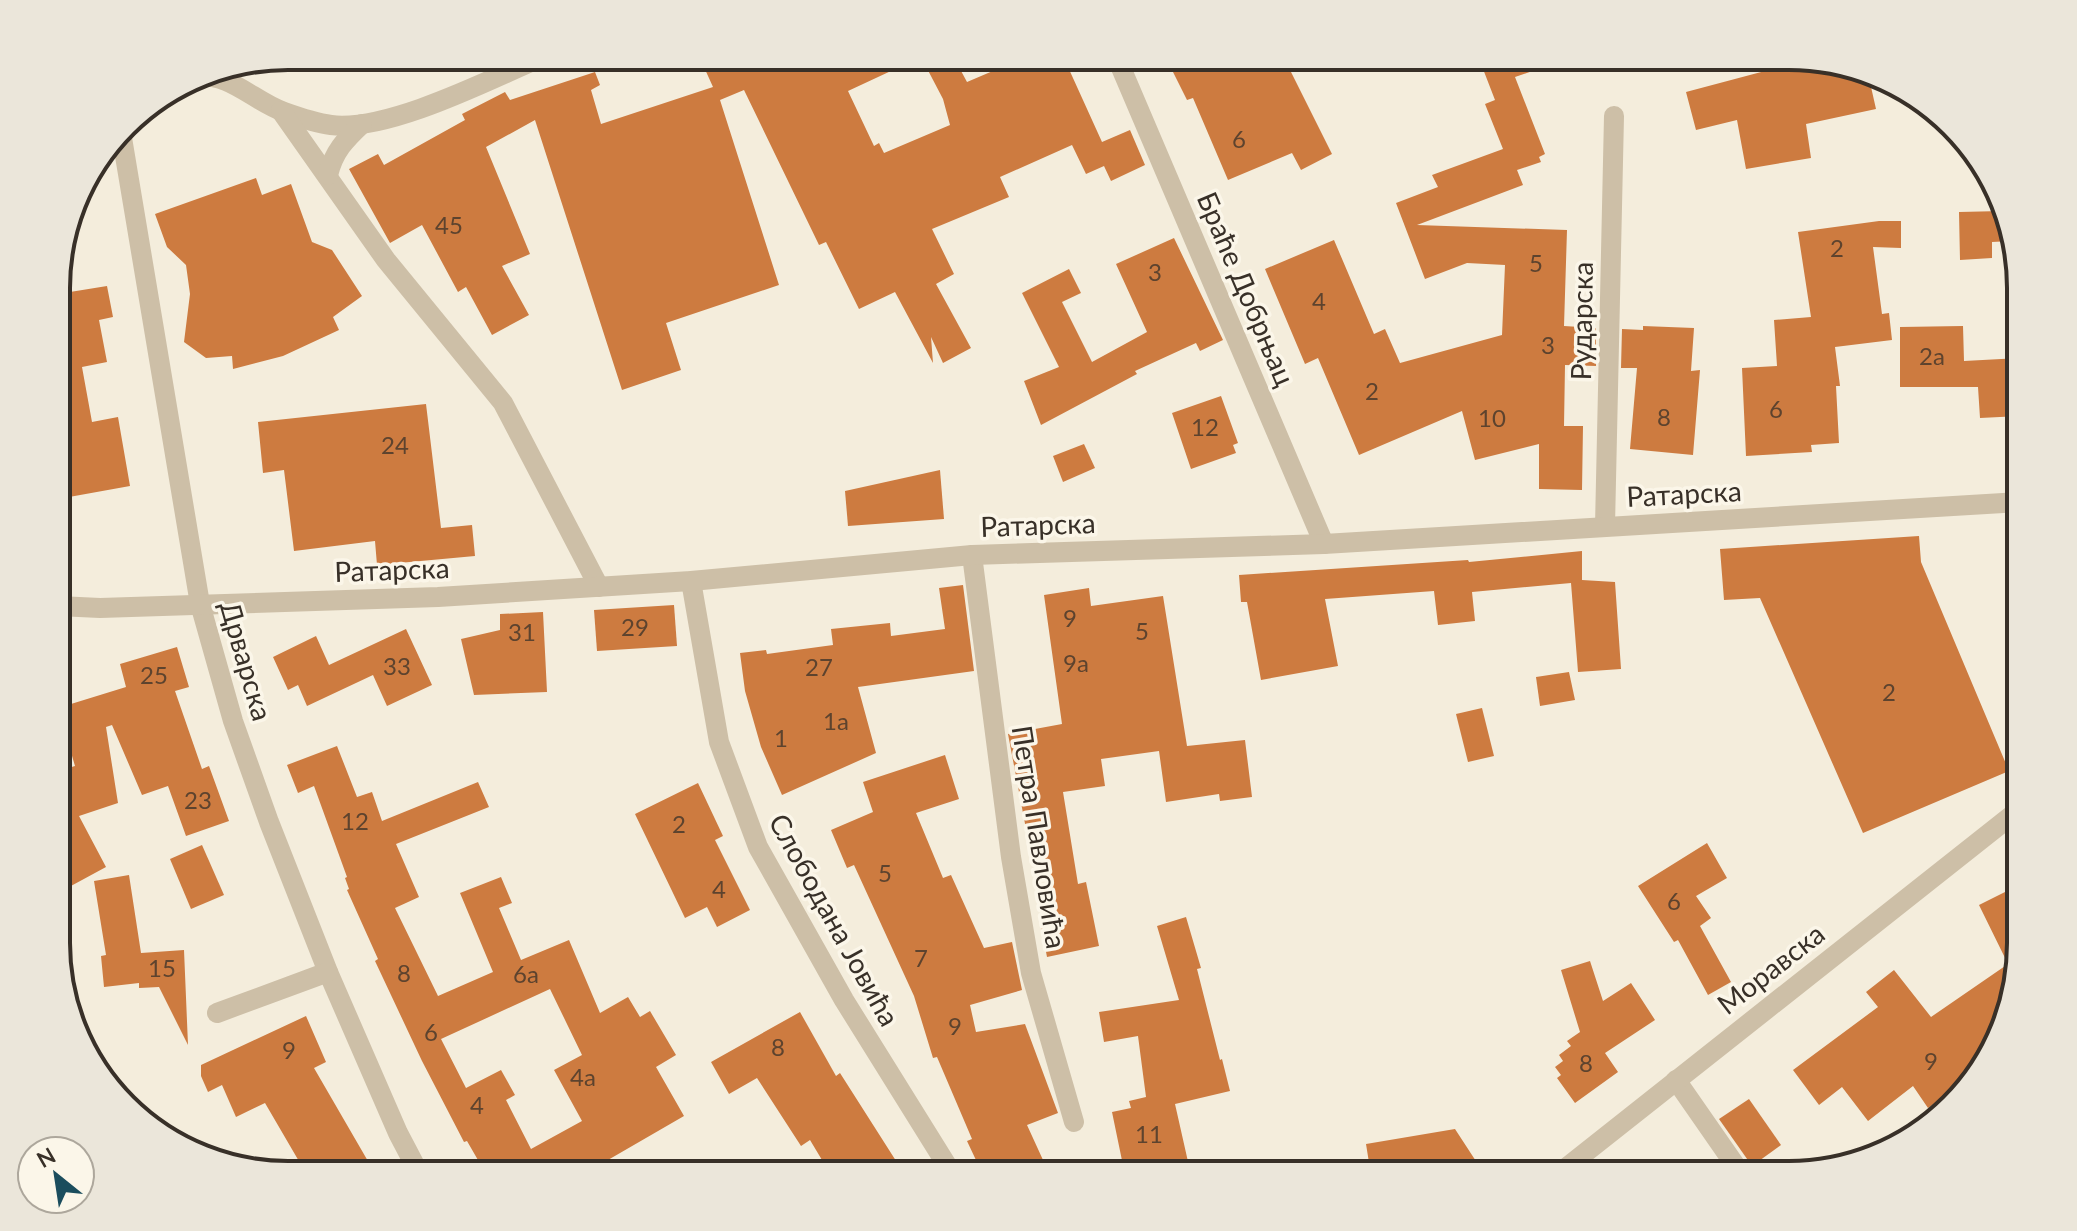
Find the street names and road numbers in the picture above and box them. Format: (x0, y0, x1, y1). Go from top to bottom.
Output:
street label: Браће Добрњац (1191, 187, 1303, 391)
street label: Рударска (1563, 261, 1599, 381)
street label: Ратарска (1625, 473, 1742, 513)
street label: Ратарска (980, 505, 1096, 543)
street label: Ратарска (334, 550, 450, 588)
street label: Дрварска (214, 597, 280, 724)
street label: Петра Павловића (1006, 723, 1074, 951)
street label: Слободана Јовића (762, 807, 907, 1032)
street label: Моравска (1710, 916, 1831, 1021)

